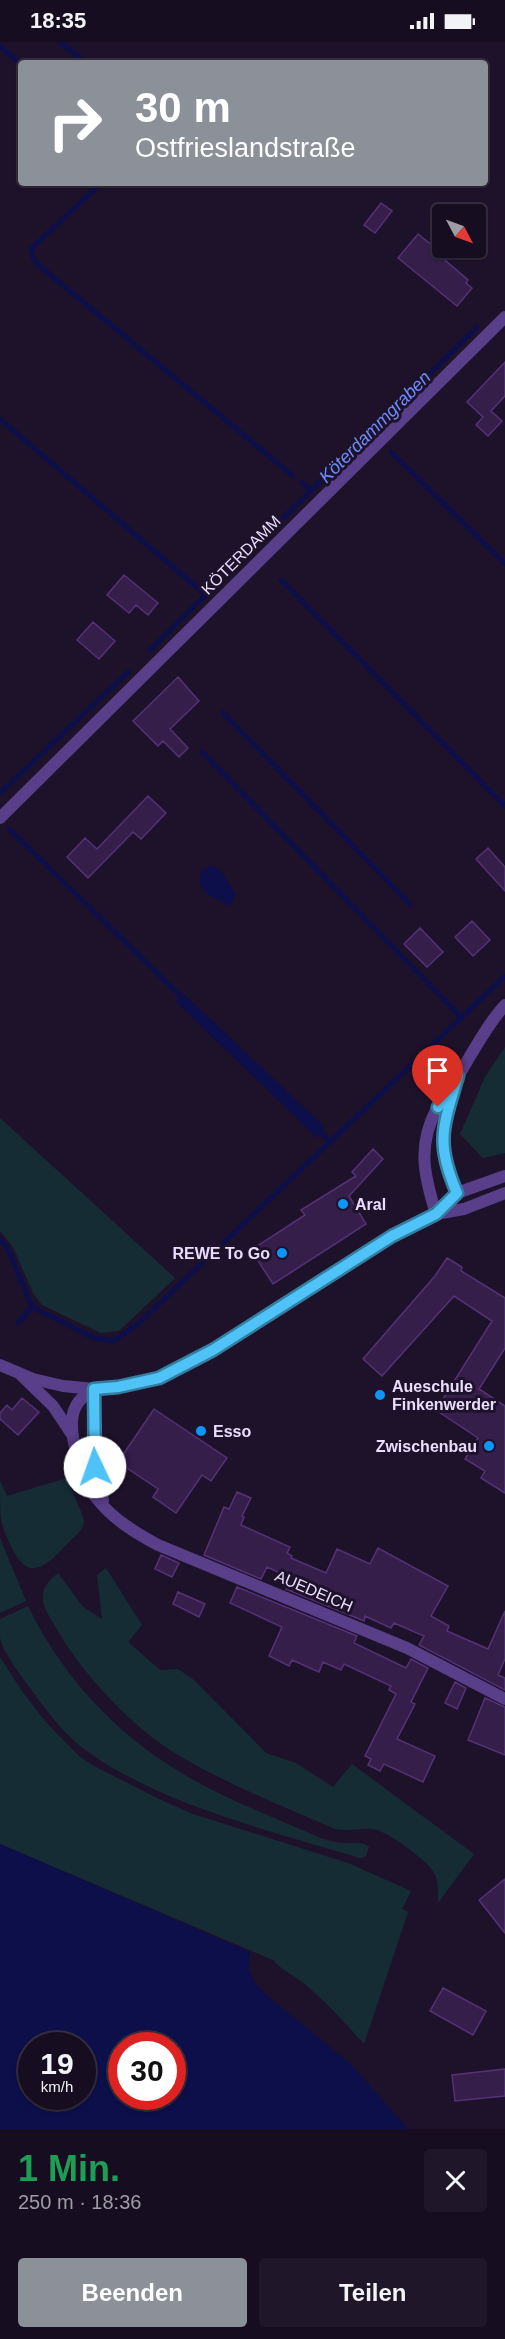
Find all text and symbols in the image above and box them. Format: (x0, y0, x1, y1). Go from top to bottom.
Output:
text: 18:35 (30, 8, 86, 33)
icon: right (36, 84, 114, 162)
text: 30 m (135, 84, 231, 131)
text: Ostfrieslandstraße (135, 133, 356, 163)
north arrow (432, 204, 486, 258)
map controls (432, 204, 486, 258)
water label: Köterdammgraben (315, 367, 435, 487)
street label: KÖTERDAMM (198, 512, 284, 598)
pin (412, 1045, 463, 1107)
icon: arrive (421, 1054, 454, 1087)
place label: Aral (355, 1196, 386, 1213)
marker: Aral (336, 1197, 350, 1211)
place label: REWE To Go (173, 1245, 270, 1262)
marker: REWE To Go (275, 1246, 289, 1260)
place label: Aueschule Finkenwerder (392, 1378, 496, 1413)
marker: Aueschule Finkenwerder (373, 1388, 387, 1402)
place label: Esso (213, 1423, 251, 1440)
marker: Esso (194, 1424, 208, 1438)
position arrow (63, 1435, 127, 1499)
place label: Zwischenbau (376, 1438, 477, 1455)
marker: Zwischenbau (482, 1439, 496, 1453)
street label: AUEDEICH (273, 1567, 355, 1615)
speed limit sign: 30 (108, 2032, 186, 2110)
text: 19 (40, 2047, 74, 2080)
text: km/h (41, 2078, 73, 2095)
text: 1 Min. (18, 2148, 120, 2189)
button: close (424, 2149, 487, 2212)
text: 250 m · 18:36 (18, 2191, 141, 2213)
button: Beenden (18, 2258, 247, 2327)
button: Teilen (259, 2258, 487, 2327)

